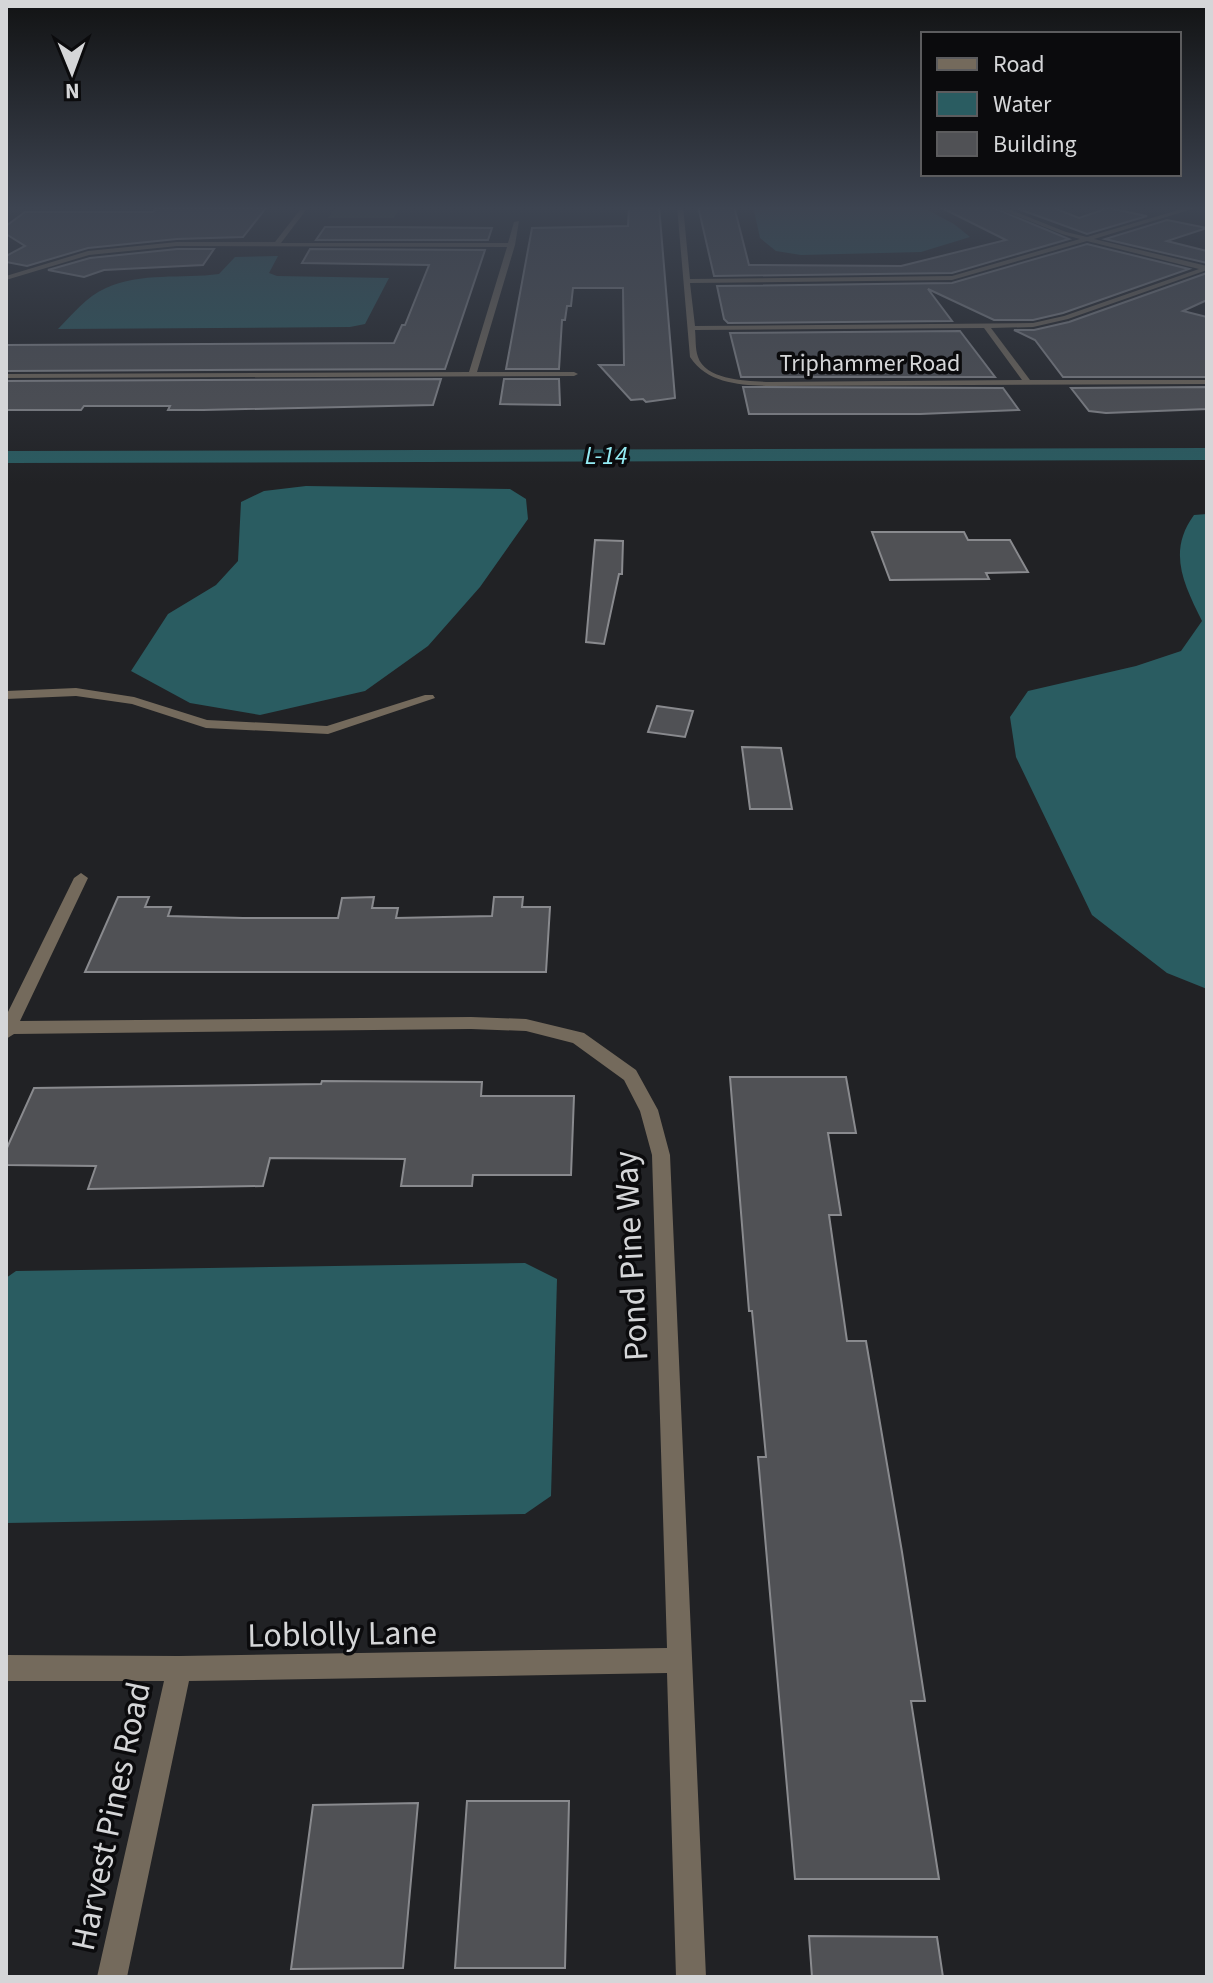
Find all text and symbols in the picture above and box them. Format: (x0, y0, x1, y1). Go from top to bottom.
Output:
north arrow (32, 32, 112, 112)
legend (921, 32, 1181, 176)
text: Road (993, 47, 1045, 82)
text: N (65, 75, 80, 107)
text: Water (993, 87, 1052, 122)
text: Building (993, 127, 1077, 162)
street label: Triphammer Road (780, 346, 960, 381)
water label: L-14 (585, 437, 627, 474)
street label: Pond Pine Way (602, 1150, 661, 1362)
street label: Loblolly Lane (247, 1608, 437, 1661)
street label: Harvest Pines Road (59, 1677, 164, 1955)

